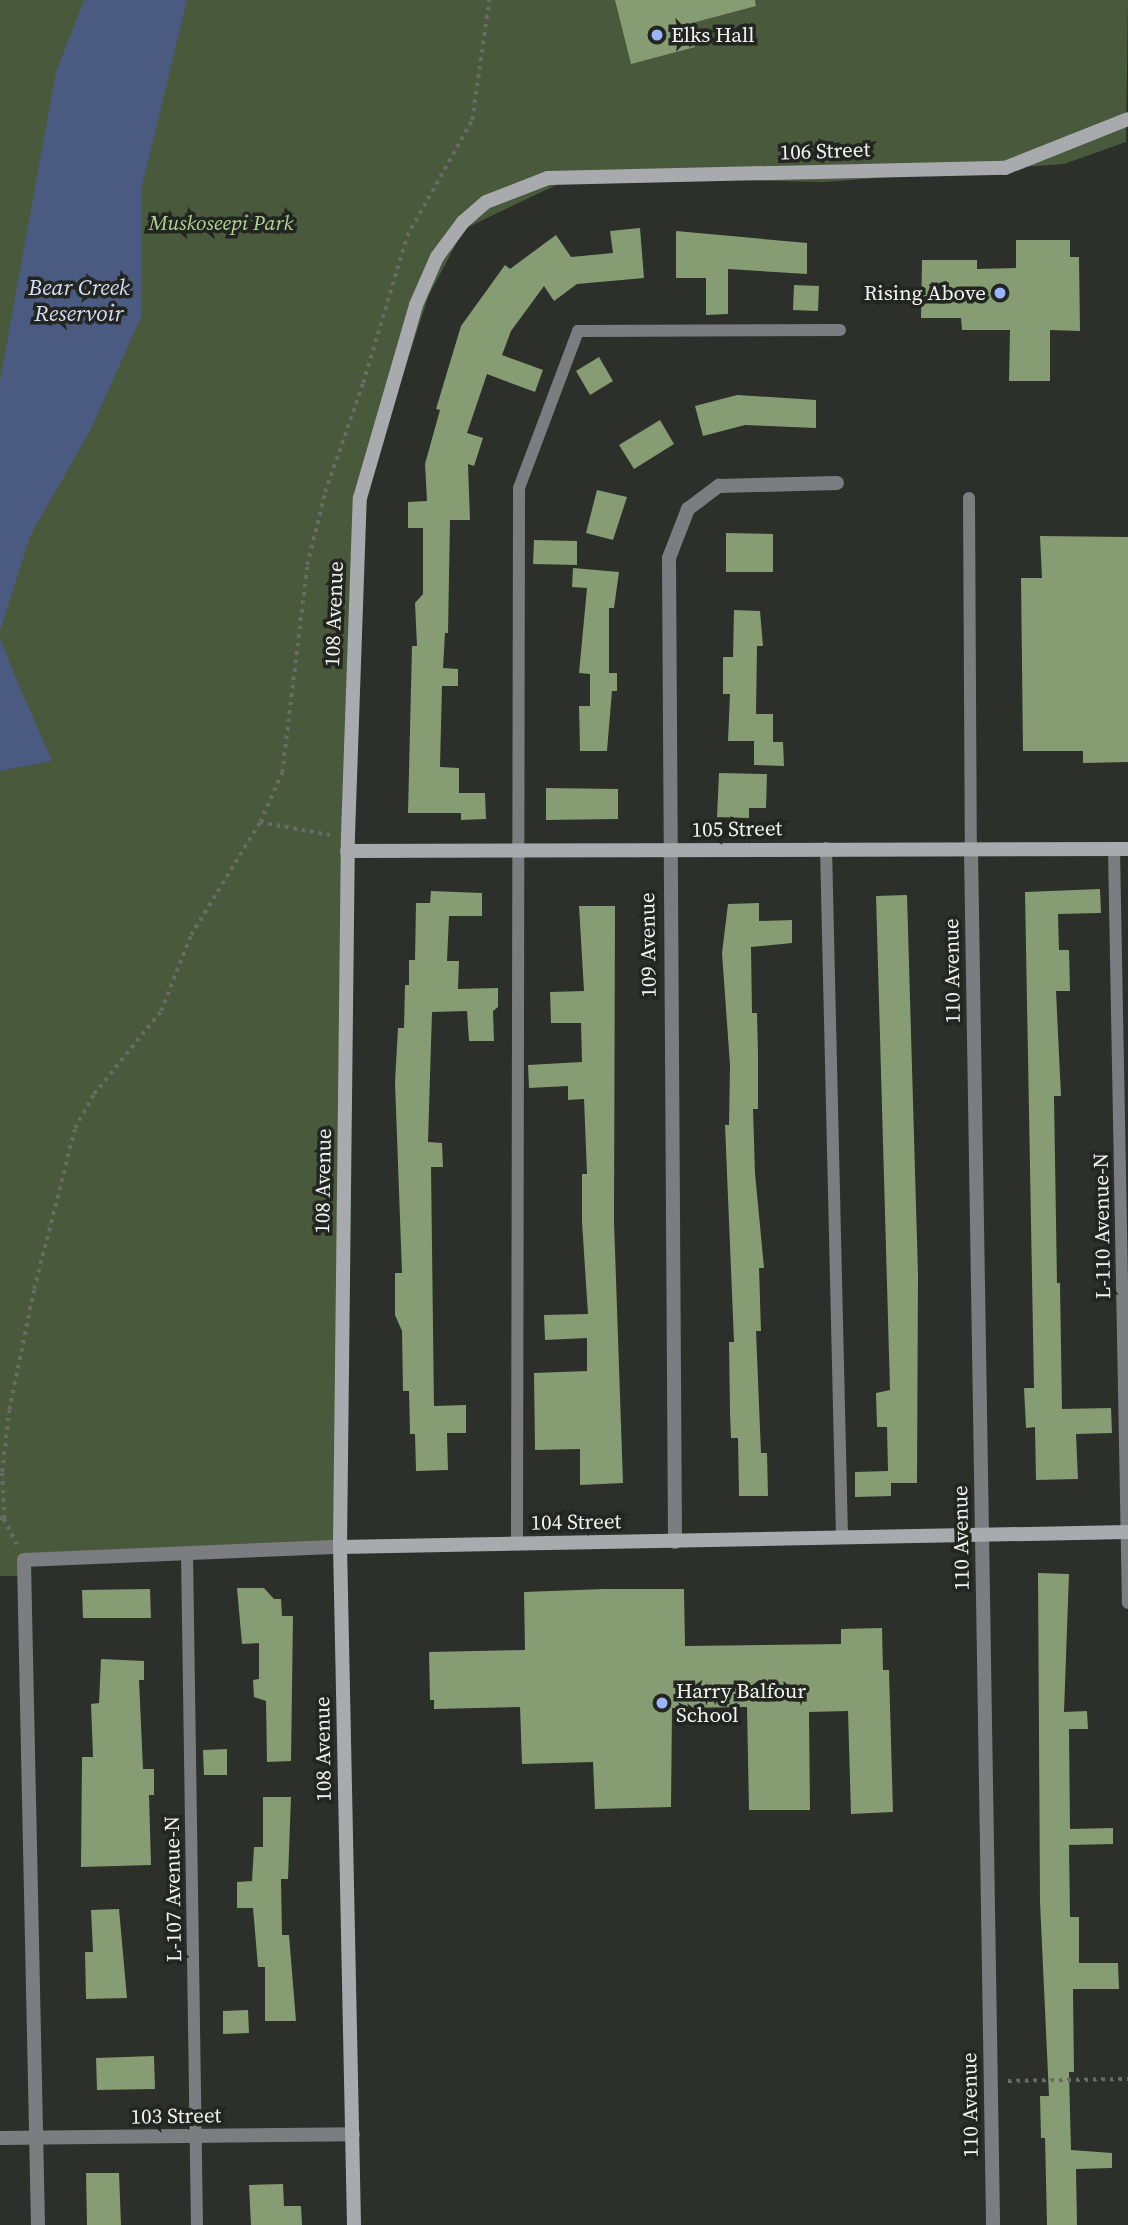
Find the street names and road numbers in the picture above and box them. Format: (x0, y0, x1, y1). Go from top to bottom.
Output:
street label: 106 Street (779, 137, 871, 165)
street label: 108 Avenue (320, 561, 348, 667)
street label: 105 Street (691, 816, 783, 842)
street label: 109 Avenue (634, 892, 662, 998)
street label: 110 Avenue (938, 918, 966, 1024)
street label: 108 Avenue (309, 1128, 337, 1234)
street label: L-110 Avenue-N (1088, 1153, 1116, 1299)
street label: 110 Avenue (947, 1485, 975, 1591)
street label: 104 Street (530, 1509, 622, 1535)
street label: 108 Avenue (309, 1696, 337, 1802)
street label: L-107 Avenue-N (159, 1816, 187, 1962)
street label: 110 Avenue (956, 2052, 984, 2158)
street label: 103 Street (130, 2103, 222, 2129)

